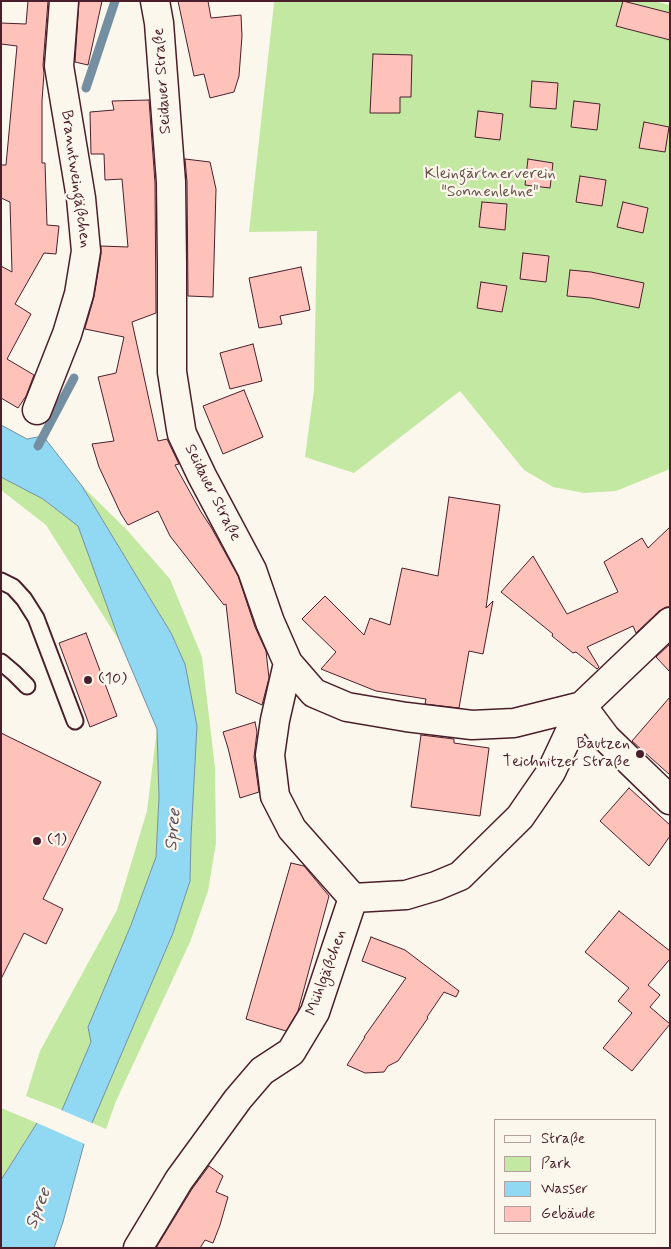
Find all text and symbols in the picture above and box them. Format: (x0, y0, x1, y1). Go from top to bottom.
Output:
street label: Seidauer Straße (150, 27, 176, 135)
street label: Branntweingäßchen (56, 109, 94, 249)
park label: Kleingärtnerverein "Sonnenlehne" (424, 165, 556, 203)
street label: Seidauer Straße (179, 441, 245, 545)
place label: (10) (98, 670, 127, 690)
marker: (10) (82, 674, 94, 686)
place label: Bautzen Teichnitzer Straße (503, 735, 630, 773)
marker: Bautzen Teichnitzer Straße (634, 748, 646, 760)
water label: Spree (161, 808, 187, 852)
place label: (1) (47, 831, 67, 851)
marker: (1) (31, 835, 43, 847)
street label: Mühlgäßchen (303, 927, 351, 1019)
legend (493, 1119, 656, 1234)
text: Straße (541, 1129, 585, 1149)
text: Park (541, 1154, 571, 1174)
text: Wasser (541, 1179, 588, 1199)
water label: Spree (21, 1185, 57, 1233)
text: Gebäude (541, 1204, 595, 1224)

